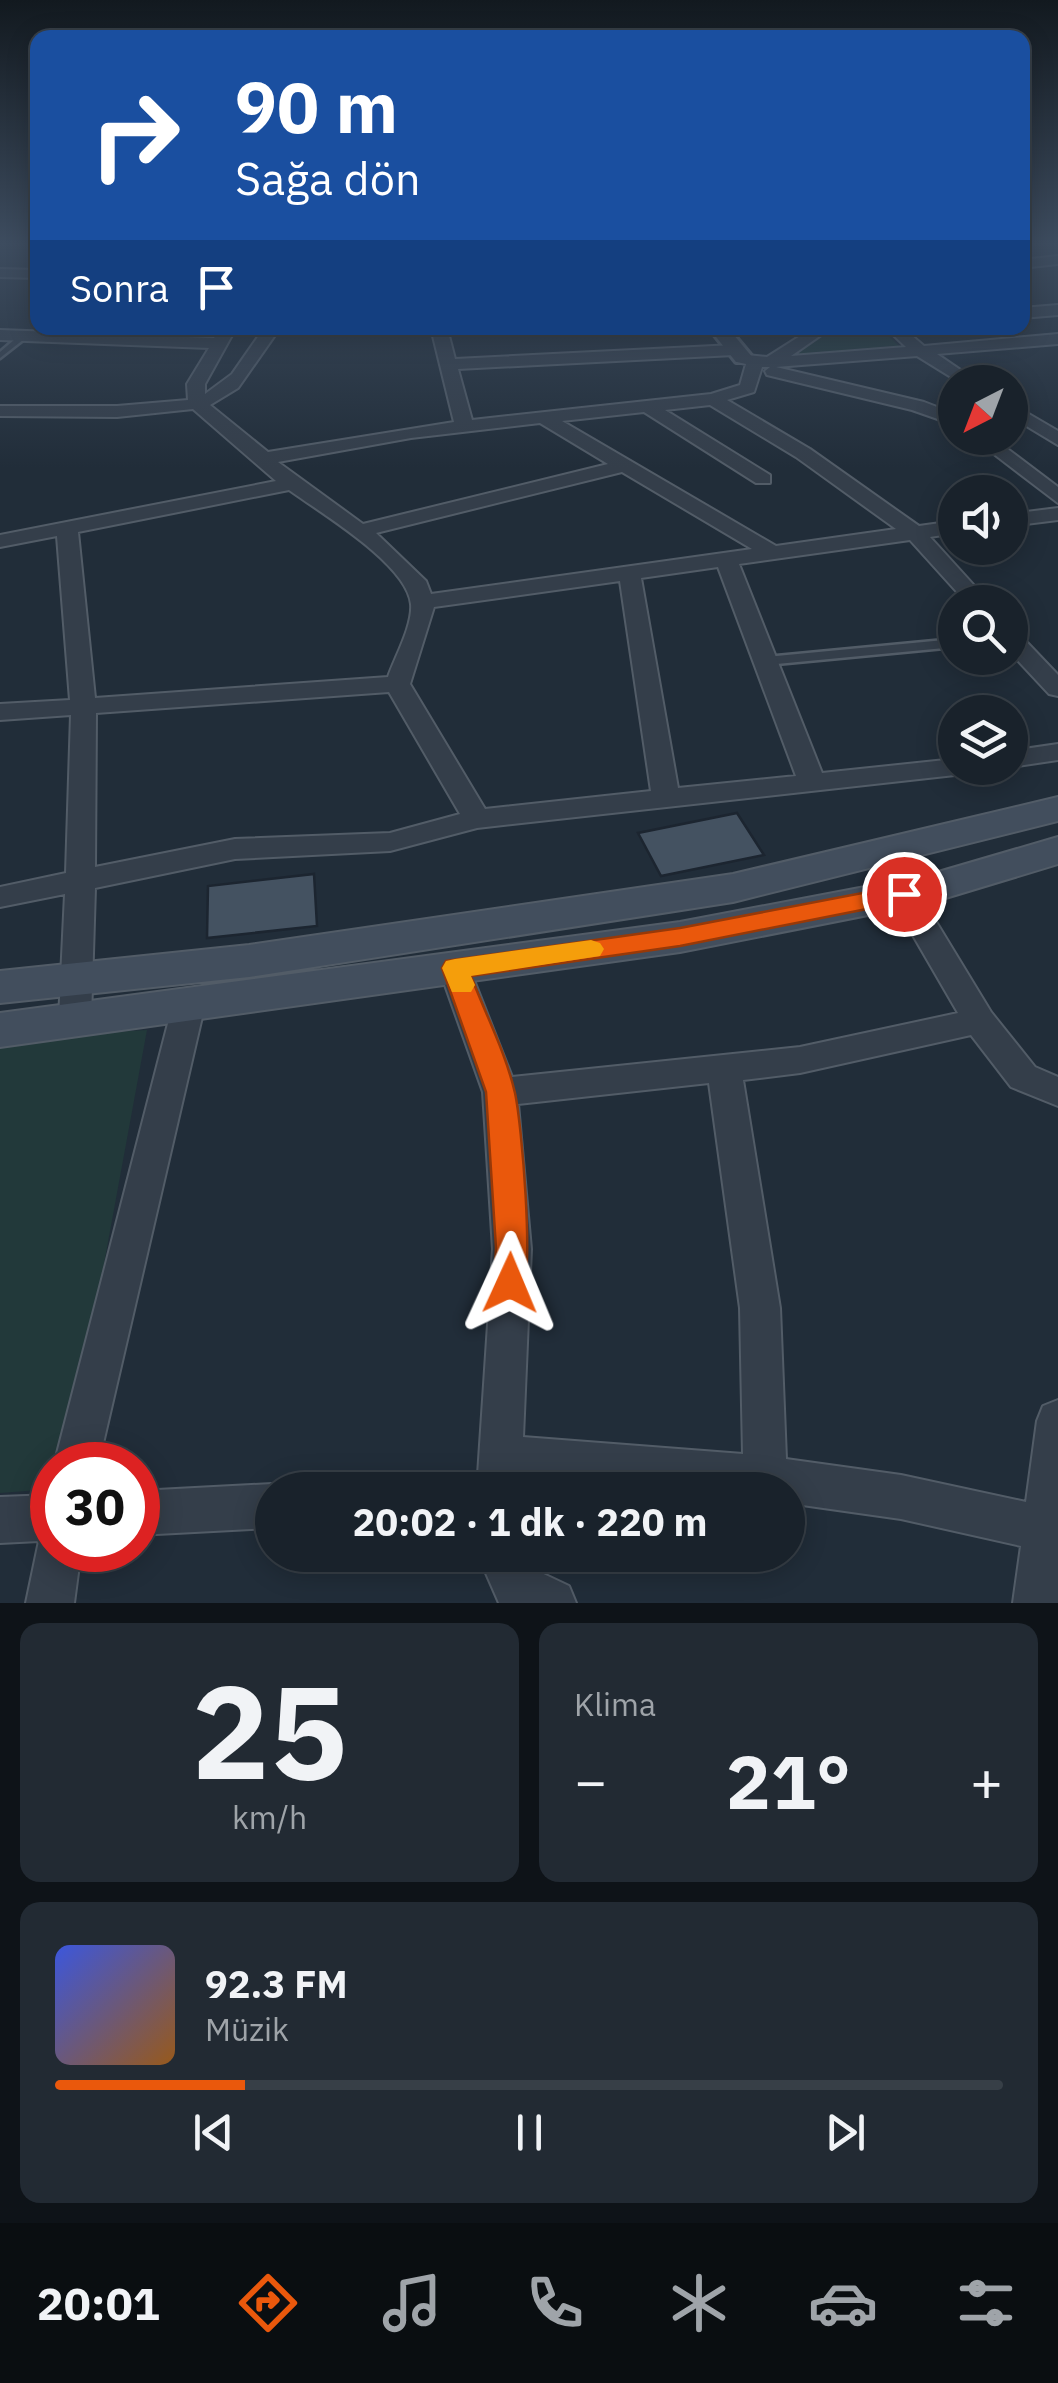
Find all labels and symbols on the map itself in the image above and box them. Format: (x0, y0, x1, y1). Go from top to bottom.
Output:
north arrow (938, 365, 1028, 455)
pin (862, 852, 947, 937)
position arrow (458, 1231, 562, 1335)
speed limit sign: 30 (30, 1442, 160, 1572)

